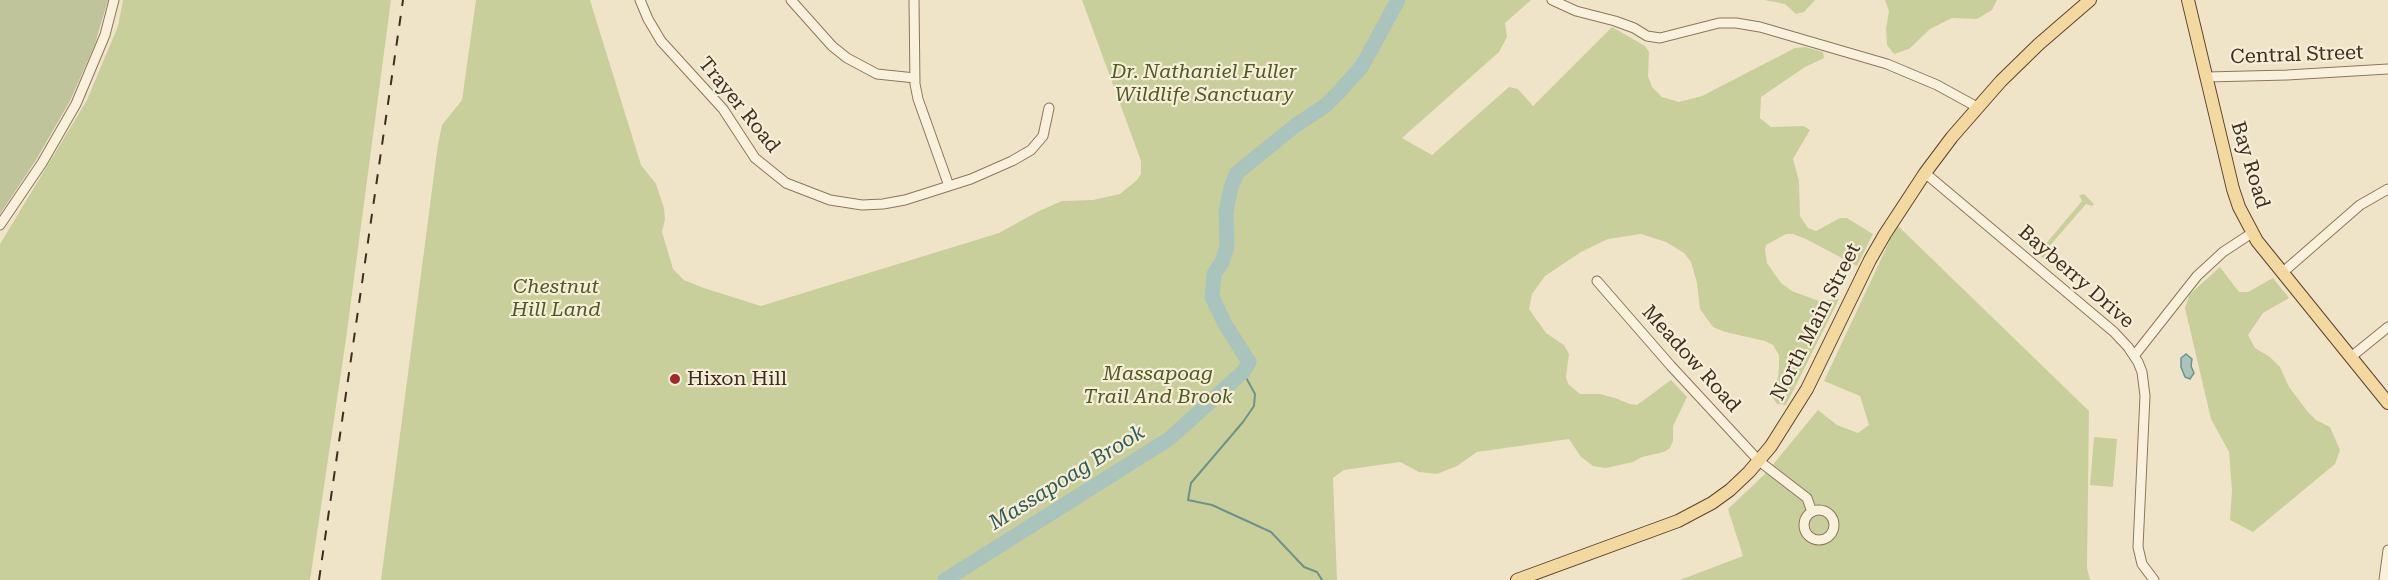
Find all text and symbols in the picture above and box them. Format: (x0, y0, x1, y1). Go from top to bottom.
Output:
street label: Central Street (2230, 41, 2364, 69)
street label: Trayer Road (693, 52, 785, 158)
park label: Dr. Nathaniel Fuller Wildlife Sanctuary (1111, 60, 1297, 107)
street label: Bay Road (2225, 119, 2275, 211)
street label: Bayberry Drive (2013, 220, 2139, 334)
street label: North Main Street (1766, 239, 1866, 405)
park label: Chestnut Hill Land (511, 275, 601, 322)
street label: Meadow Road (1637, 301, 1745, 417)
park label: Massapoag Trail And Brook (1083, 362, 1233, 409)
place label: Hixon Hill (687, 367, 787, 391)
marker: Hixon Hill (668, 372, 682, 386)
water label: Massapoag Brook (984, 420, 1150, 536)

